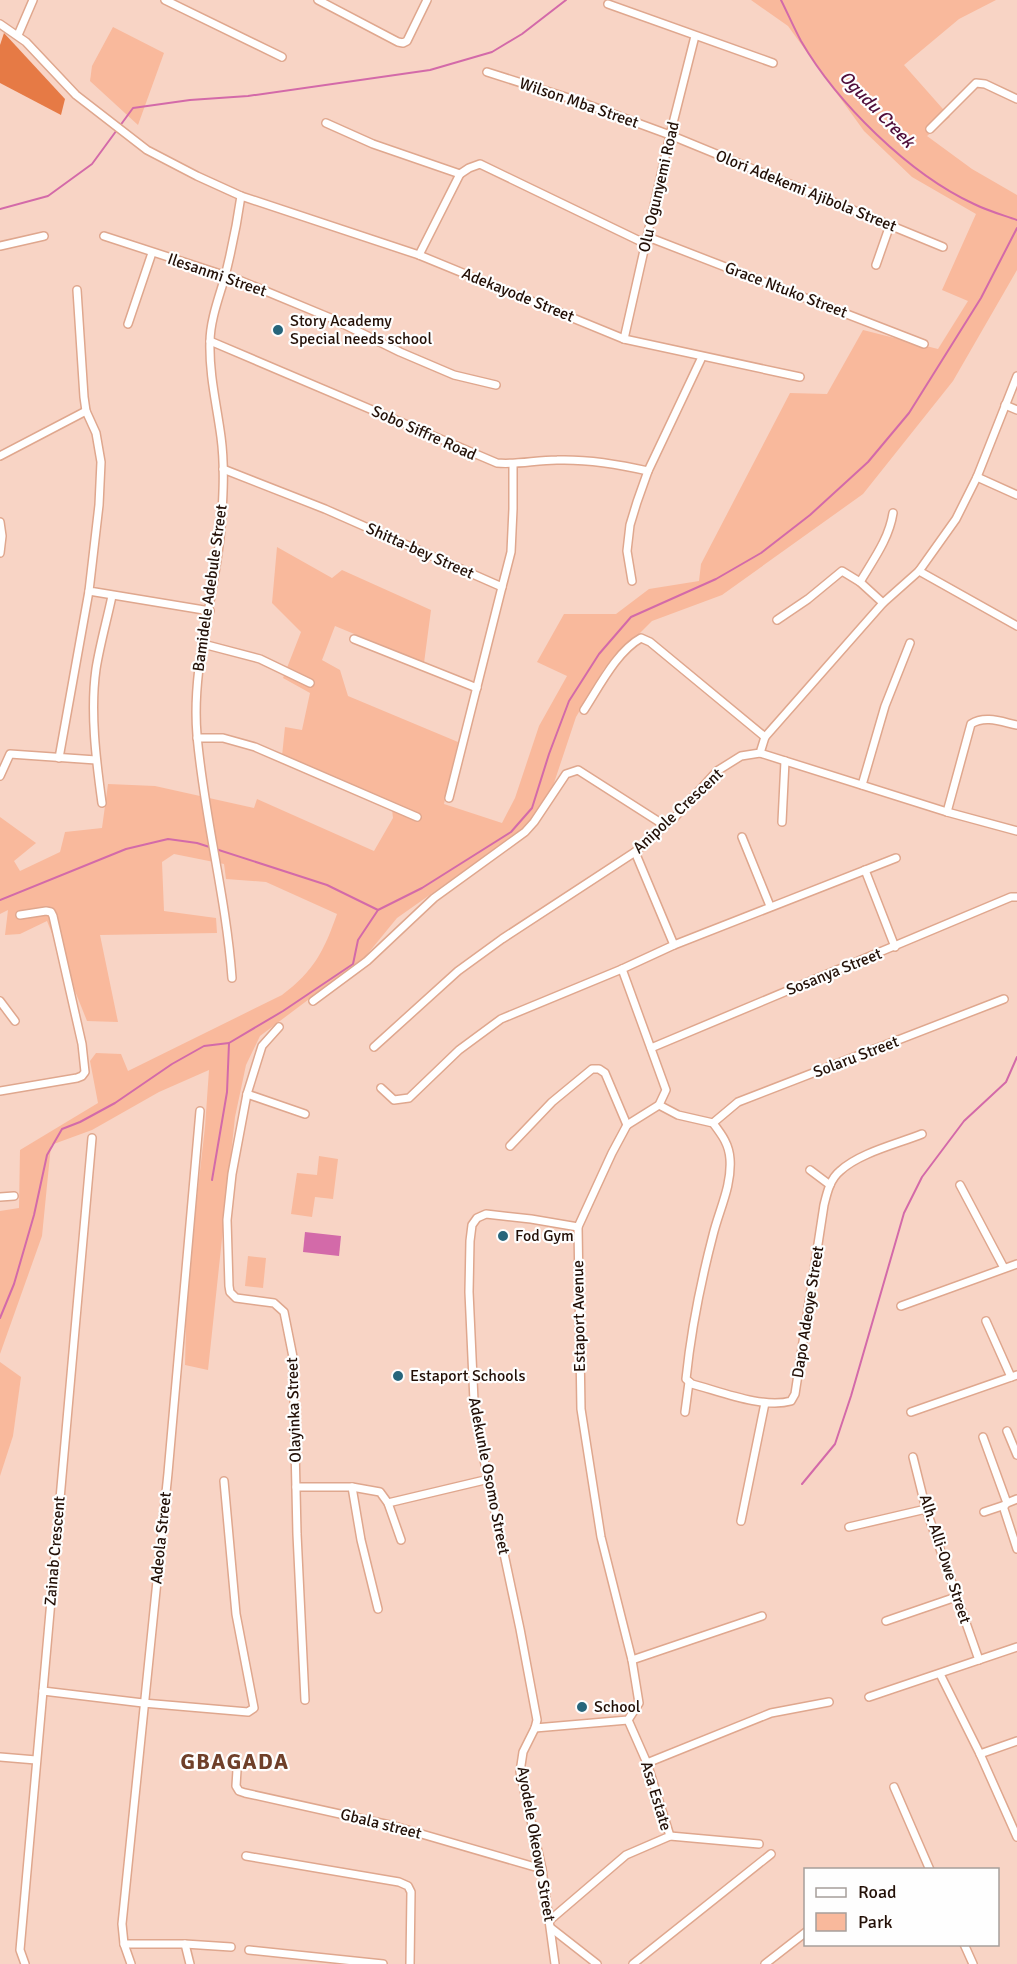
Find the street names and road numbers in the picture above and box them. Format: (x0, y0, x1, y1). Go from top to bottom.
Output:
street label: Wilson Mba Street (517, 73, 642, 133)
street label: Olu Ogunyemi Road (634, 120, 684, 254)
street label: Olori Adekemi Ajibola Street (713, 146, 900, 237)
street label: Ilesanmi Street (165, 249, 270, 301)
street label: Grace Ntuko Street (722, 257, 850, 323)
street label: Adekayode Street (459, 263, 577, 327)
street label: Sobo Siffre Road (369, 401, 479, 465)
street label: Bamidele Adebule Street (188, 503, 232, 673)
street label: Shitta-bey Street (363, 518, 477, 584)
street label: Anipole Crescent (629, 764, 727, 858)
street label: Sosanya Street (783, 944, 885, 1000)
street label: Solaru Street (810, 1031, 902, 1082)
street label: Dapo Adeoye Street (788, 1244, 828, 1379)
street label: Estaport Avenue (568, 1260, 590, 1372)
street label: Olayinka Street (282, 1357, 306, 1463)
street label: Adekunle Osomo Street (464, 1396, 514, 1557)
street label: Adeola Street (146, 1491, 176, 1585)
street label: Alh. Alli-Owe Street (915, 1492, 975, 1626)
street label: Zainab Crescent (40, 1495, 70, 1607)
street label: Asa Estate (636, 1759, 676, 1833)
street label: Ayodele Okeowo Street (513, 1765, 560, 1923)
street label: Gbala street (338, 1804, 424, 1844)

